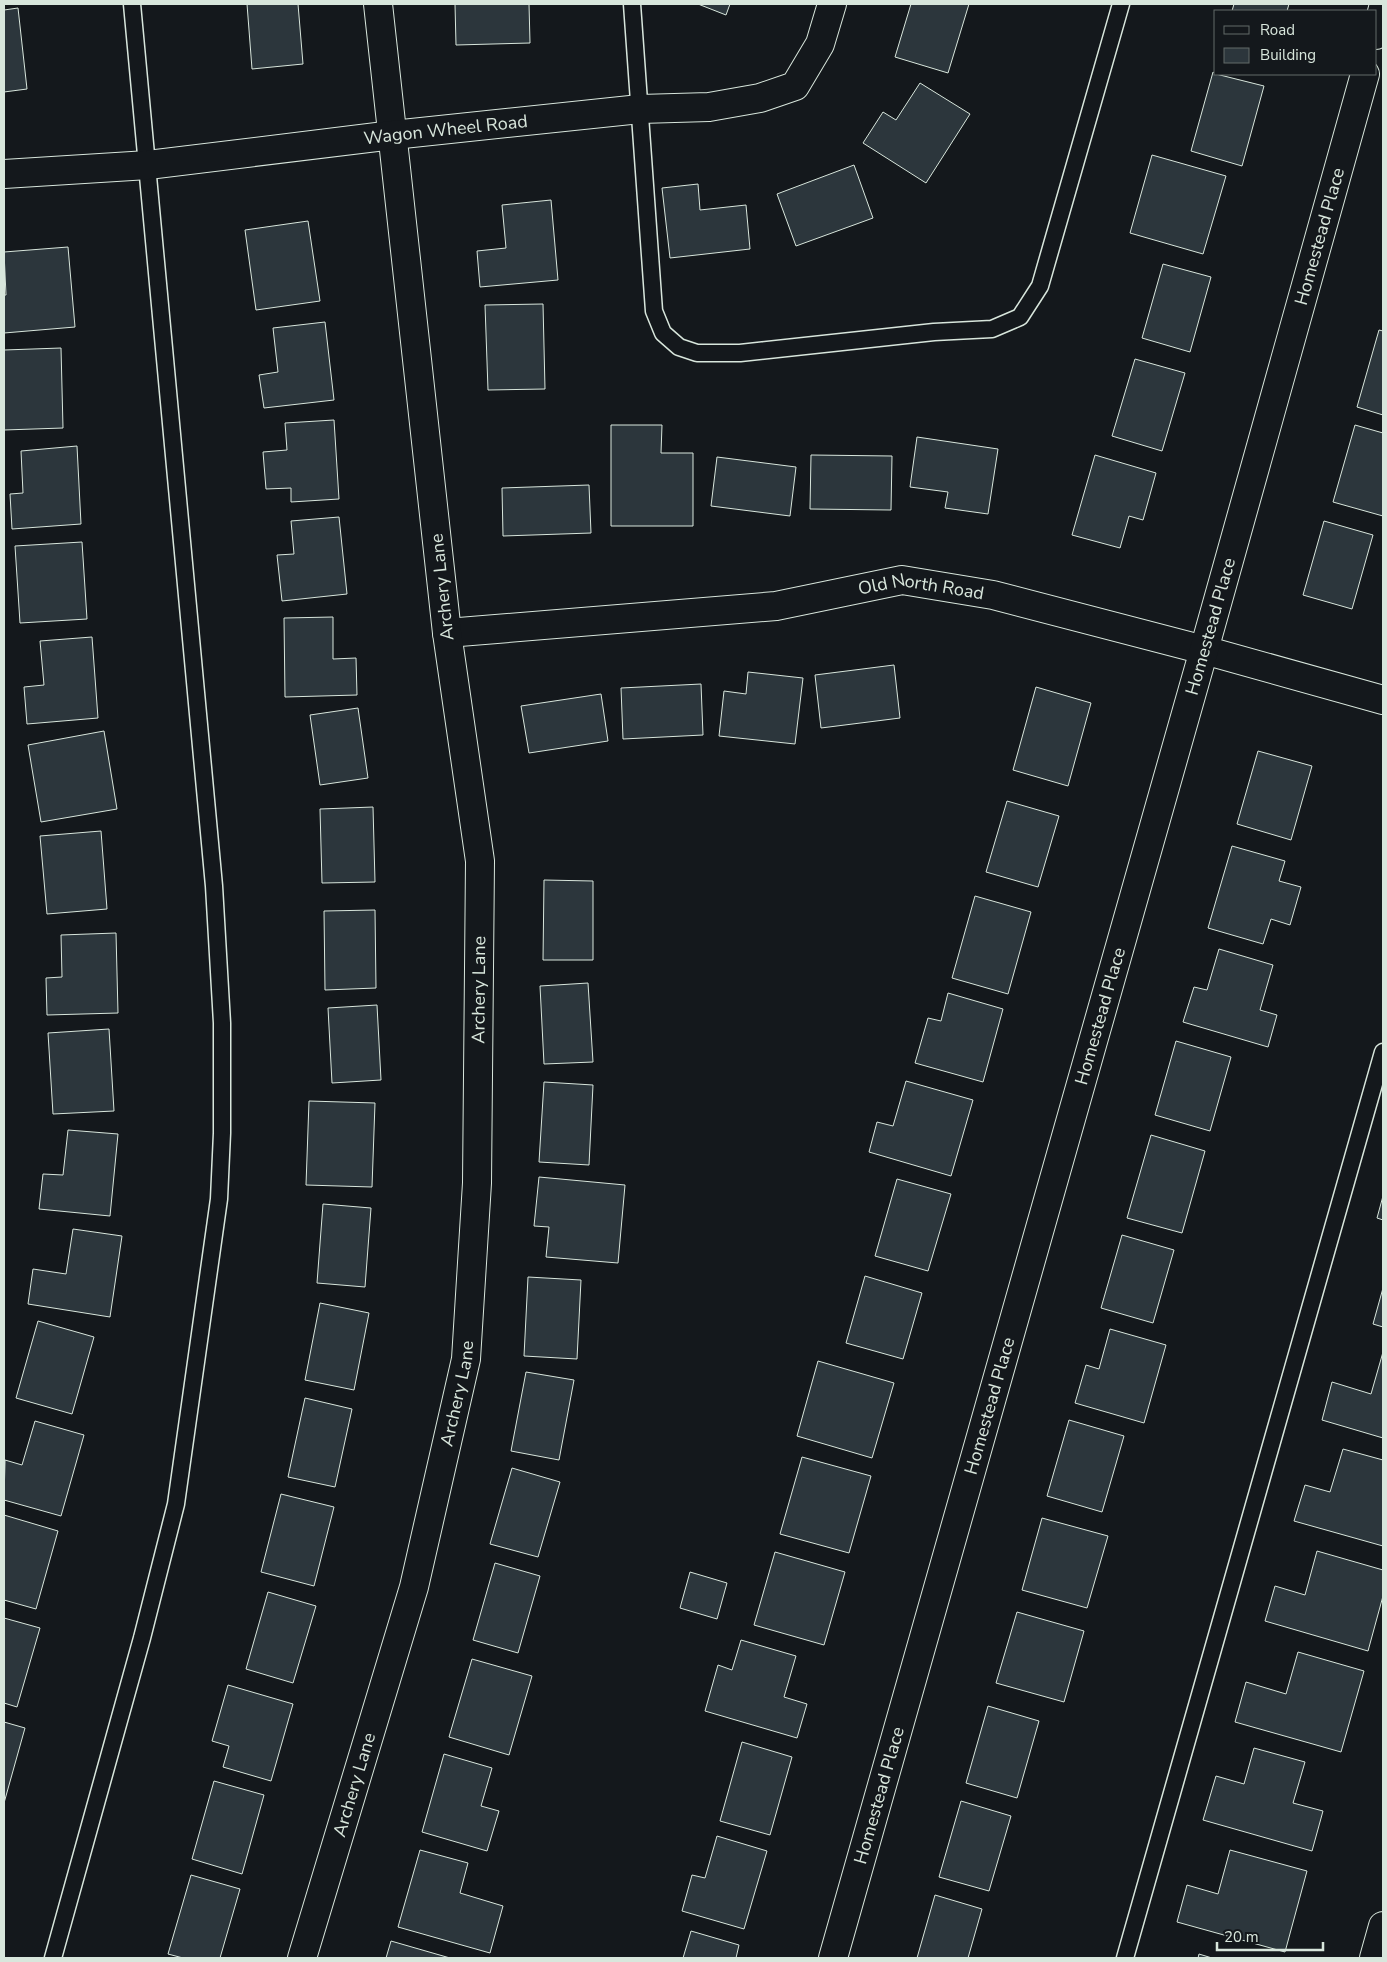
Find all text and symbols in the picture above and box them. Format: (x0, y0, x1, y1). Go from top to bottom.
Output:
legend (1214, 10, 1377, 75)
text: Road (1260, 20, 1295, 40)
text: Building (1260, 45, 1316, 65)
street label: Wagon Wheel Road (362, 109, 529, 151)
street label: Homestead Place (1289, 165, 1350, 308)
street label: Archery Lane (424, 532, 460, 642)
street label: Homestead Place (1180, 555, 1241, 698)
street label: Old North Road (856, 568, 986, 605)
street label: Archery Lane (466, 936, 491, 1044)
street label: Homestead Place (1069, 945, 1131, 1088)
street label: Homestead Place (959, 1334, 1021, 1477)
street label: Archery Lane (434, 1340, 479, 1449)
street label: Homestead Place (848, 1724, 910, 1867)
street label: Archery Lane (327, 1730, 381, 1840)
scale bar (1217, 1920, 1323, 1952)
text: 20 m (1224, 1927, 1259, 1947)

